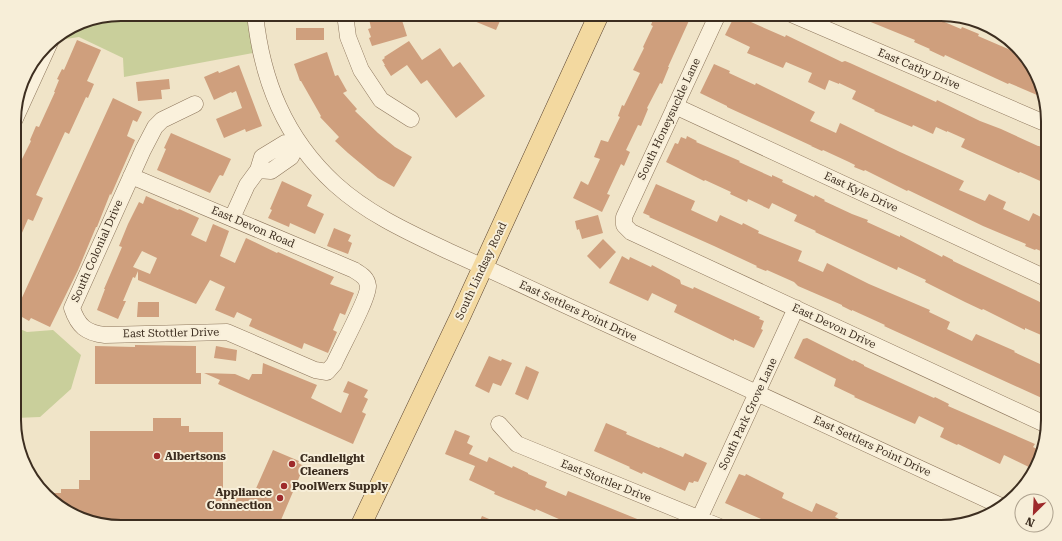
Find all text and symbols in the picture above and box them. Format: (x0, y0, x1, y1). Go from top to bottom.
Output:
street label: East Cathy Drive (876, 46, 962, 92)
street label: South Honeysuckle Lane (635, 56, 703, 182)
street label: East Kyle Drive (822, 169, 900, 215)
street label: South Colonial Drive (68, 198, 126, 304)
street label: East Devon Road (209, 204, 297, 250)
street label: South Lindsay Road (453, 220, 509, 322)
street label: East Settlers Point Drive (517, 278, 639, 344)
street label: East Devon Drive (790, 301, 878, 351)
street label: East Stottler Drive (123, 326, 219, 340)
street label: South Park Grove Lane (716, 356, 780, 472)
street label: East Settlers Point Drive (811, 413, 933, 479)
place label: Albertsons (165, 450, 226, 463)
marker: Albertsons (152, 451, 162, 461)
place label: Candlelight Cleaners (300, 452, 365, 478)
street label: East Stottler Drive (559, 457, 653, 505)
marker: Candlelight Cleaners (287, 459, 297, 469)
place label: PoolWerx Supply (292, 480, 388, 493)
marker: PoolWerx Supply (279, 481, 289, 491)
place label: Appliance Connection (207, 486, 273, 512)
marker: Appliance Connection (275, 493, 285, 503)
north arrow (1014, 493, 1054, 533)
text: N (1023, 514, 1037, 529)

